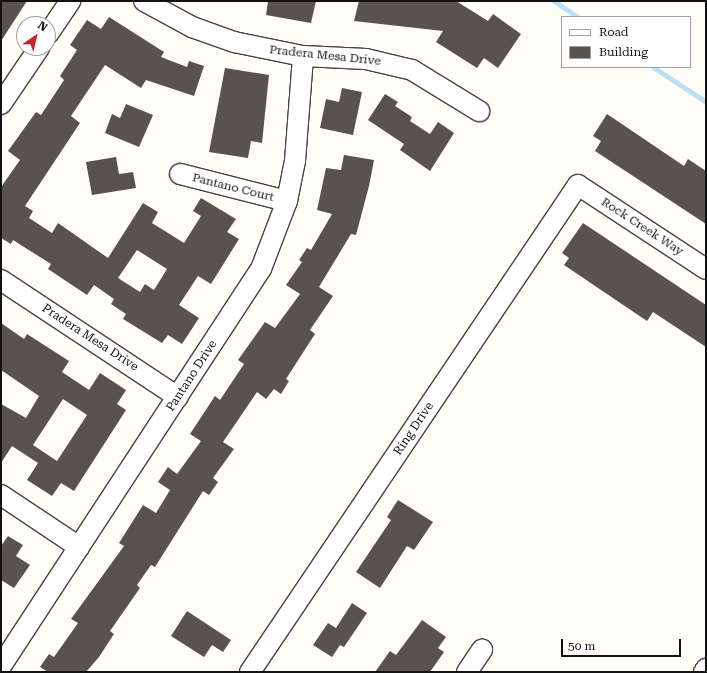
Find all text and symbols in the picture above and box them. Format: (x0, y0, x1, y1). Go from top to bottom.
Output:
north arrow (16, 16, 56, 56)
legend (561, 16, 691, 68)
text: N (35, 19, 50, 34)
text: Road (599, 25, 628, 39)
street label: Pradera Mesa Drive (269, 43, 381, 69)
text: Building (599, 45, 648, 59)
street label: Pantano Court (191, 171, 275, 205)
street label: Rock Creek Way (598, 195, 686, 259)
street label: Pradera Mesa Drive (39, 301, 141, 375)
street label: Pantano Drive (164, 338, 220, 414)
street label: Ring Drive (391, 400, 437, 458)
scale bar (563, 631, 683, 657)
text: 50 m (568, 639, 595, 653)

